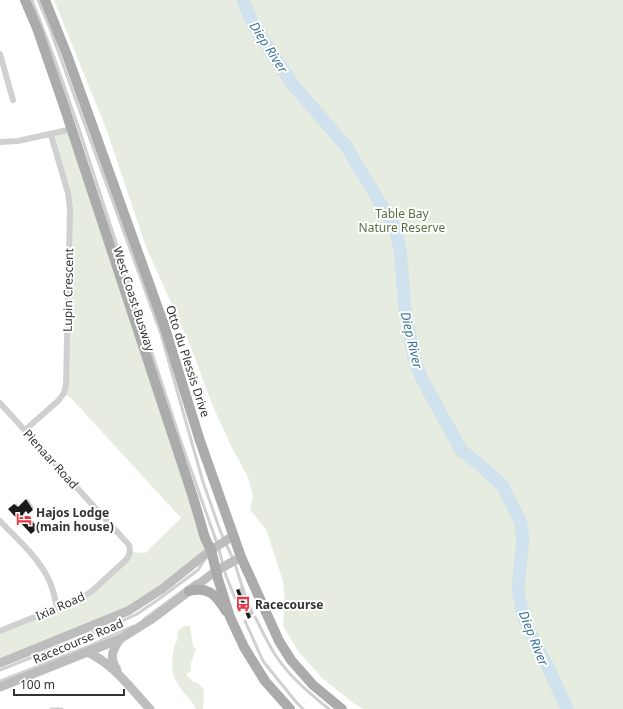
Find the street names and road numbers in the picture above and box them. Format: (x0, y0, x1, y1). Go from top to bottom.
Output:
street label: West Coast Busway (109, 245, 159, 354)
street label: Lupin Crescent (59, 247, 77, 332)
street label: Otto du Plessis Drive (162, 303, 214, 419)
street label: Pienaar Road (20, 425, 82, 493)
street label: Ixia Road (33, 588, 87, 624)
street label: Racecourse Road (30, 614, 126, 668)

